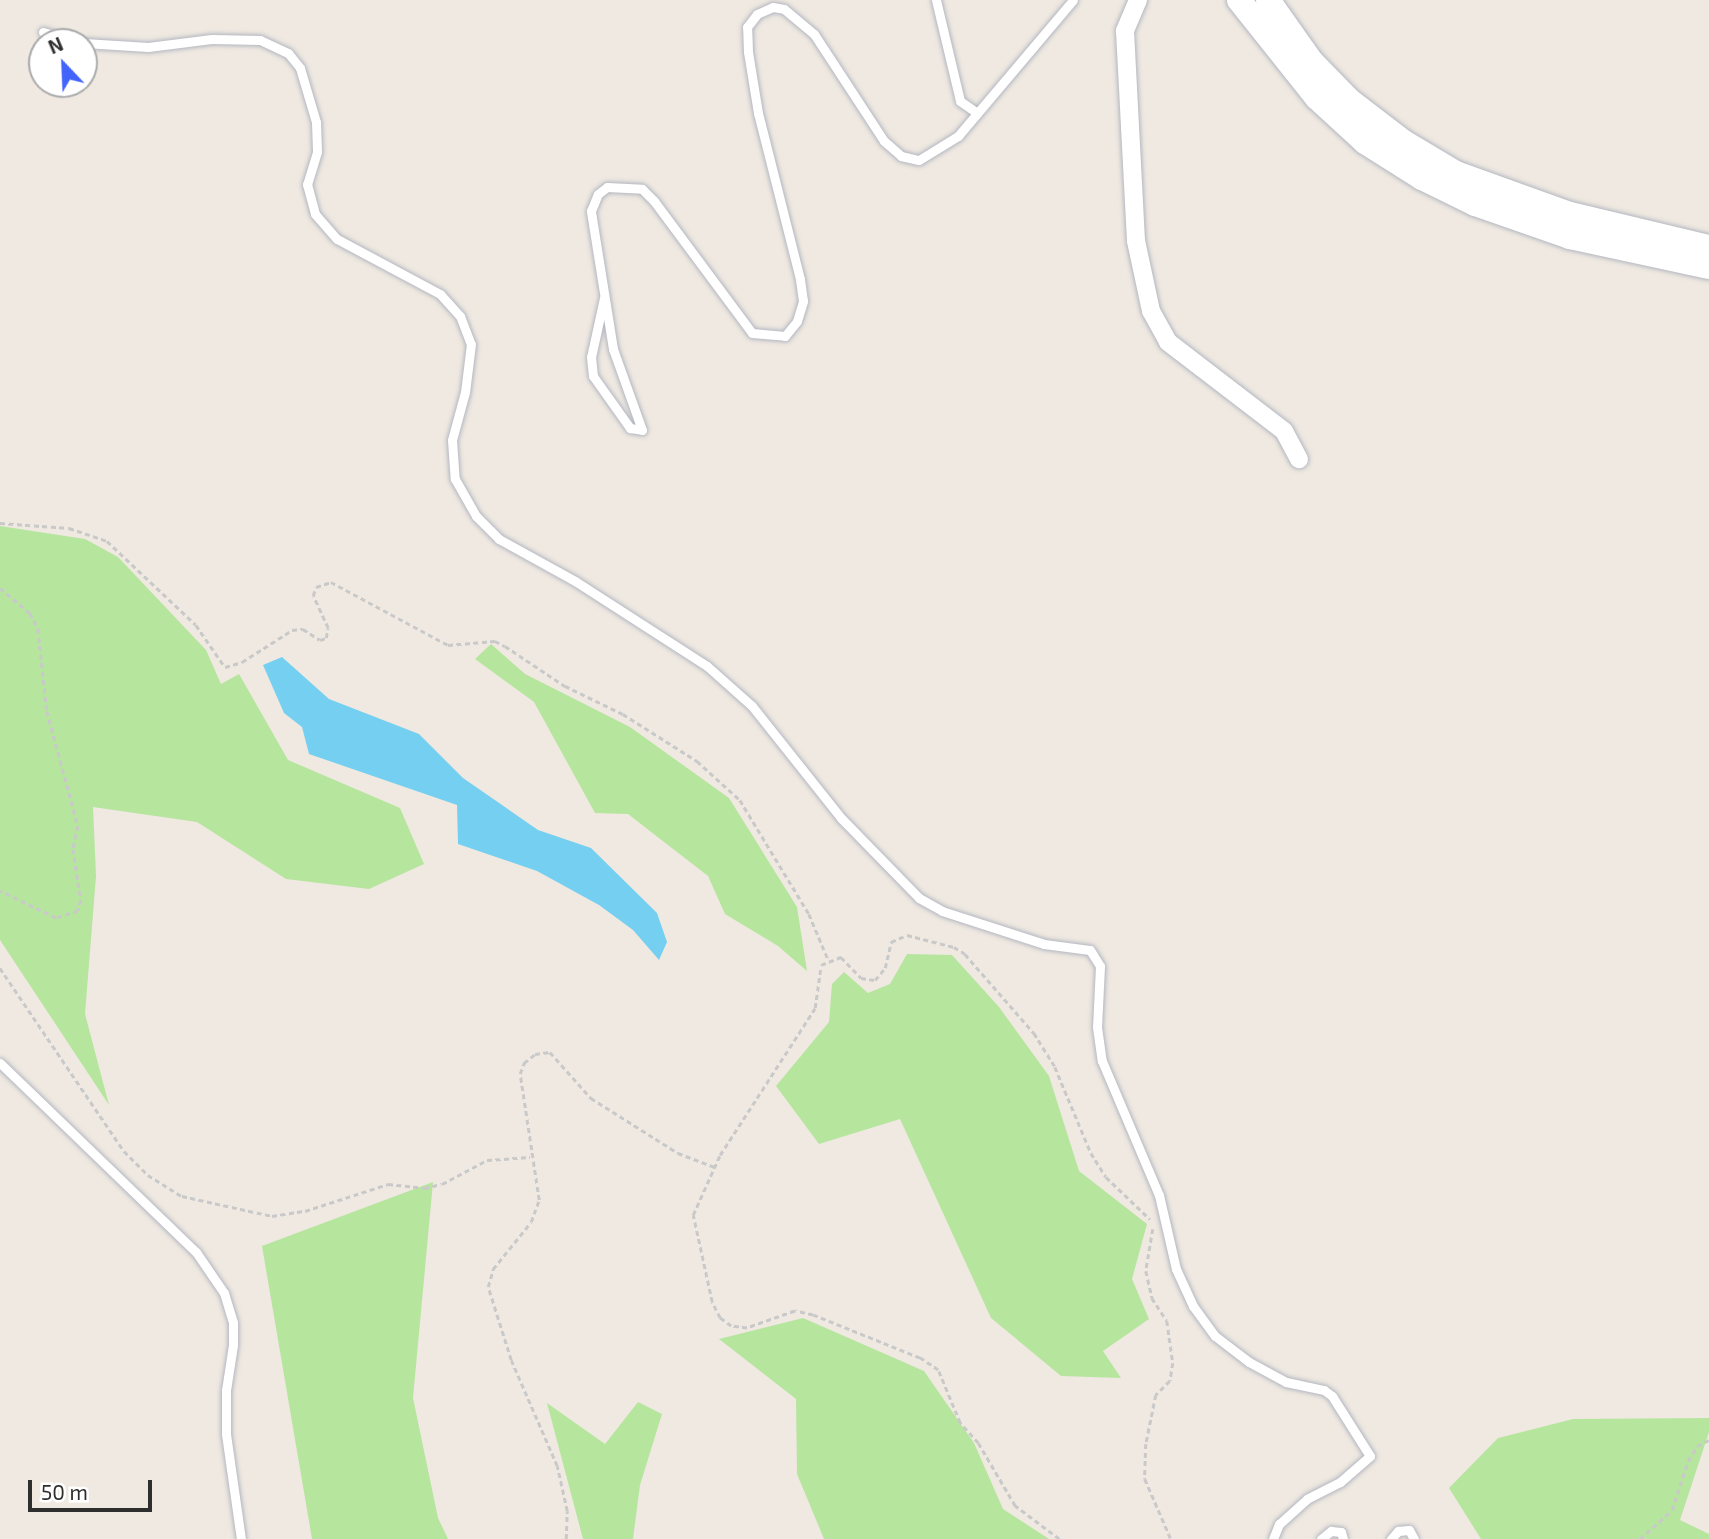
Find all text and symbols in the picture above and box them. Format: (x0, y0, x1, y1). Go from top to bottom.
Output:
north arrow (28, 28, 98, 98)
text: N (45, 32, 66, 58)
scale bar (32, 1466, 156, 1510)
text: 50 m (41, 1479, 88, 1504)

